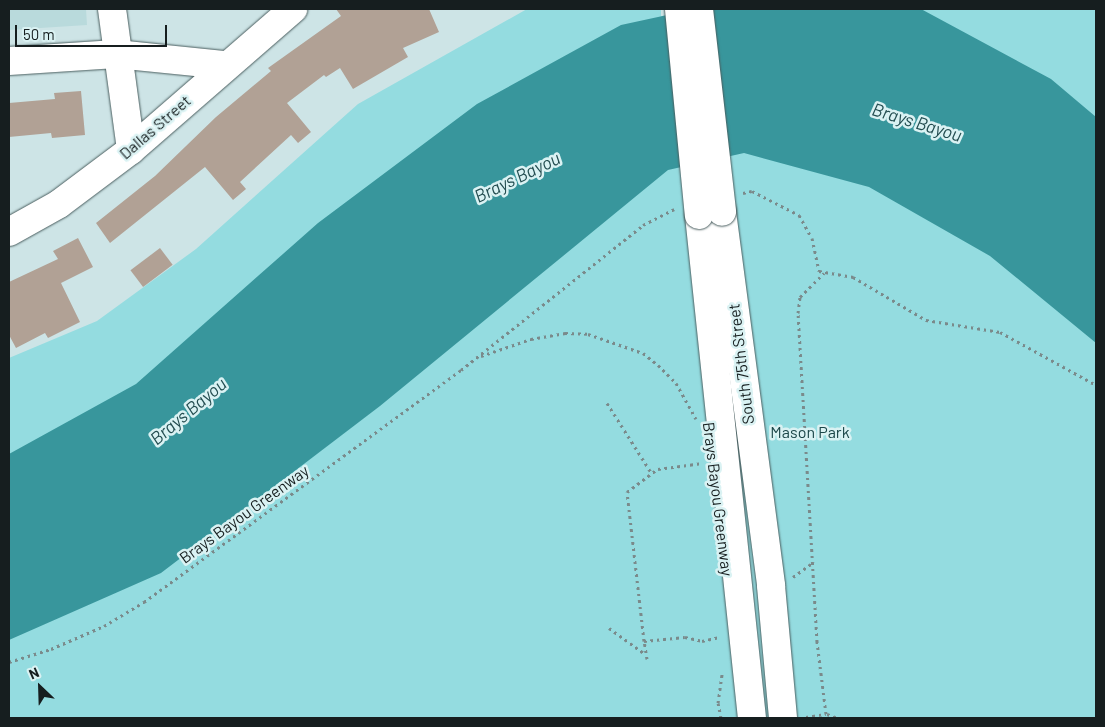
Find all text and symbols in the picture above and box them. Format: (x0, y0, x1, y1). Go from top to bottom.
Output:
scale bar (18, 15, 170, 47)
text: 50 m (23, 25, 55, 43)
street label: Dallas Street (115, 91, 195, 163)
water label: Brays Bayou (869, 98, 965, 146)
water label: Brays Bayou (471, 147, 563, 207)
street label: South 75th Street (724, 303, 758, 425)
water label: Brays Bayou (146, 373, 230, 449)
street label: Brays Bayou Greenway (699, 421, 737, 577)
park label: Mason Park (770, 422, 850, 442)
street label: Brays Bayou Greenway (176, 461, 312, 567)
north arrow (15, 662, 65, 712)
text: N (26, 663, 41, 682)

